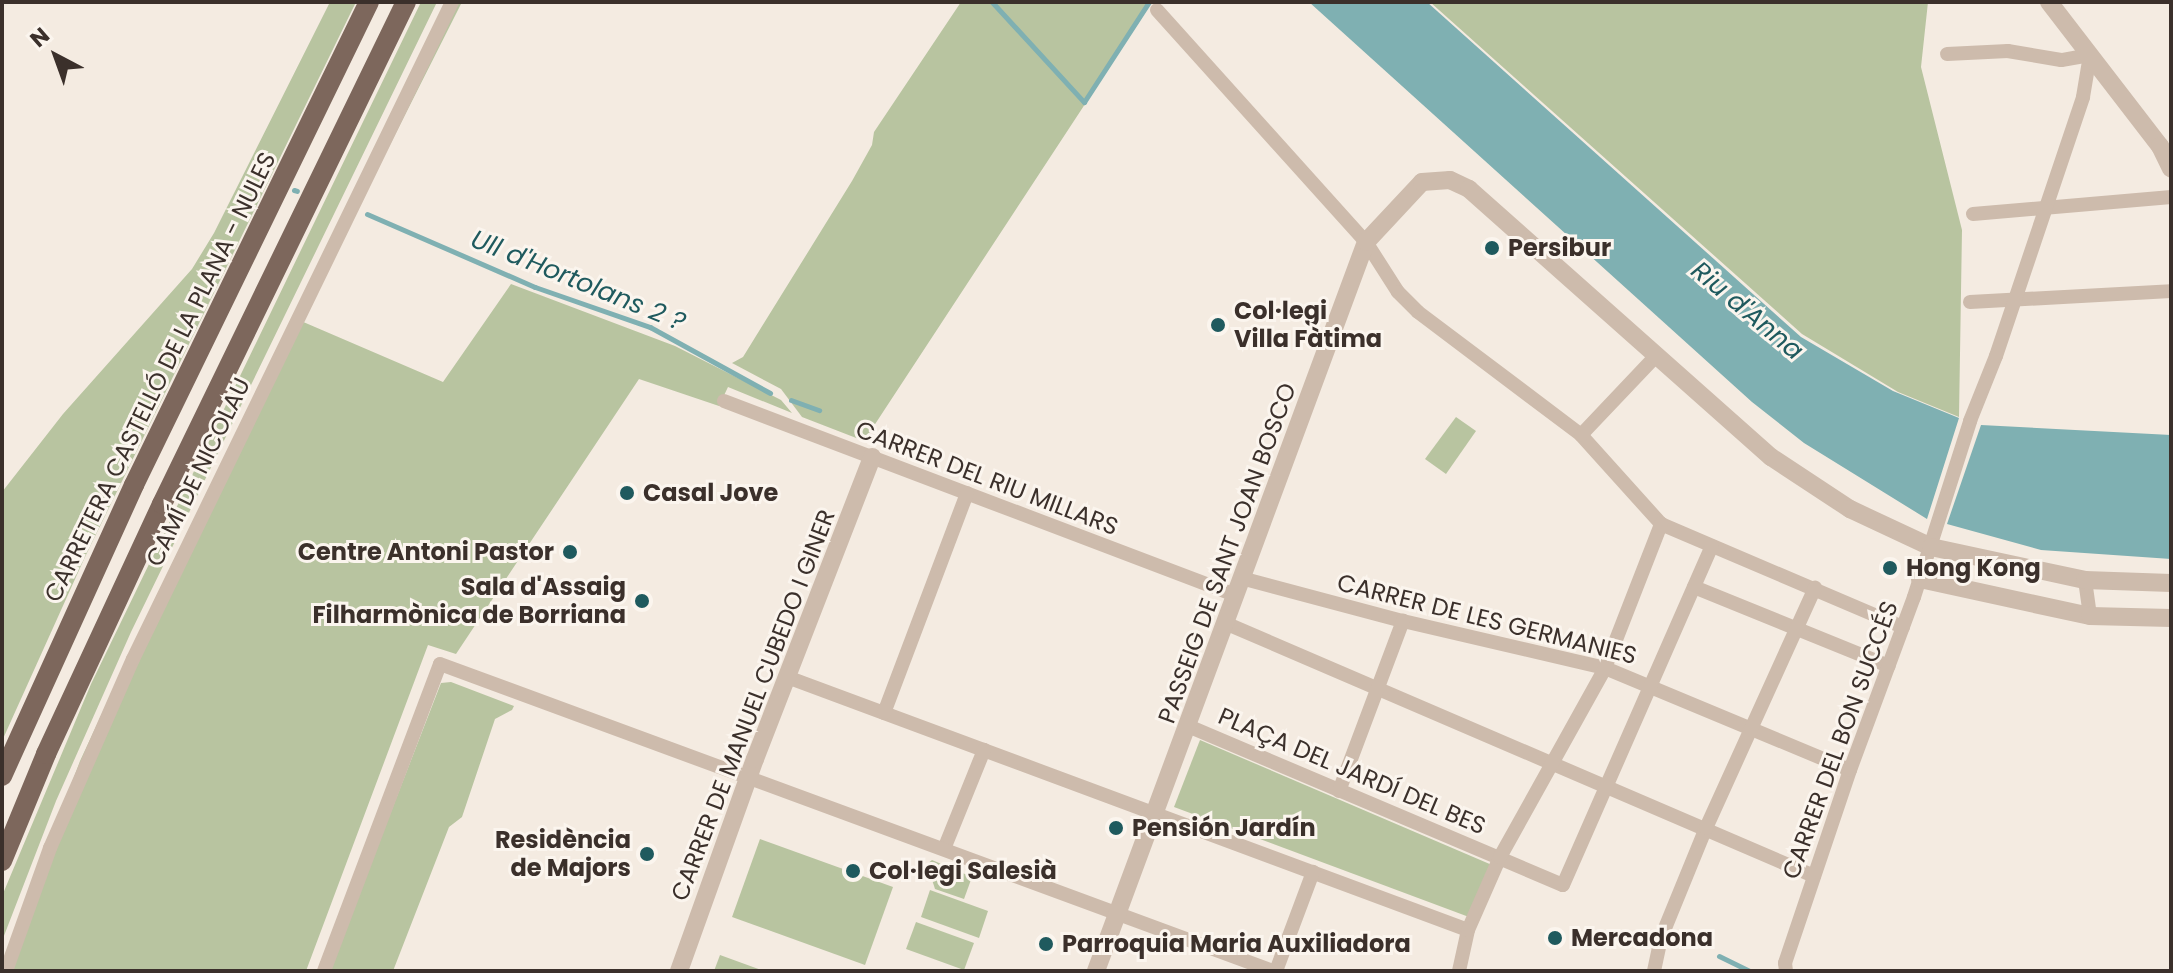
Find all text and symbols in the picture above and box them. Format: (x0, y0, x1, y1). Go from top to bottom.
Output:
north arrow (16, 16, 96, 96)
text: N (24, 20, 56, 55)
street label: CARRETERA CASTELLÓ DE LA PLANA - NULES (38, 147, 282, 607)
water label: Ull d'Hortolans 2 ? (466, 224, 690, 338)
place label: Persibur (1508, 234, 1611, 262)
marker: Persibur (1483, 239, 1501, 257)
water label: Riu d'Anna (1685, 255, 1809, 367)
place label: Col·legi Villa Fàtima (1234, 297, 1382, 353)
marker: Col·legi Villa Fàtima (1209, 316, 1227, 334)
street label: CAMÍ DE NICOLAU (140, 373, 256, 571)
street label: PASSEIG DE SANT JOAN BOSCO (1152, 379, 1302, 727)
street label: CARRER DEL RIU MILLARS (852, 415, 1122, 541)
place label: Casal Jove (643, 479, 778, 507)
marker: Casal Jove (618, 484, 636, 502)
street label: CARRER DE MANUEL CUBEDO I GINER (665, 505, 841, 905)
place label: Centre Antoni Pastor (298, 538, 554, 566)
marker: Centre Antoni Pastor (561, 543, 579, 561)
place label: Hong Kong (1906, 554, 2041, 582)
marker: Hong Kong (1881, 559, 1899, 577)
street label: CARRER DE LES GERMANIES (1334, 568, 1640, 670)
place label: Sala d'Assaig Filharmònica de Borriana (312, 573, 626, 629)
marker: Sala d'Assaig Filharmònica de Borriana (633, 592, 651, 610)
street label: CARRER DEL BON SUCCÉS (1776, 597, 1904, 883)
street label: PLAÇA DEL JARDÍ DEL BES (1214, 702, 1490, 840)
place label: Pensión Jardín (1132, 814, 1316, 842)
marker: Pensión Jardín (1107, 819, 1125, 837)
place label: Residència de Majors (495, 826, 631, 882)
marker: Residència de Majors (638, 845, 656, 863)
place label: Col·legi Salesià (869, 857, 1057, 885)
marker: Col·legi Salesià (844, 862, 862, 880)
place label: Mercadona (1571, 924, 1713, 952)
marker: Mercadona (1546, 929, 1564, 947)
place label: Parroquia Maria Auxiliadora (1062, 930, 1411, 958)
marker: Parroquia Maria Auxiliadora (1037, 935, 1055, 953)

